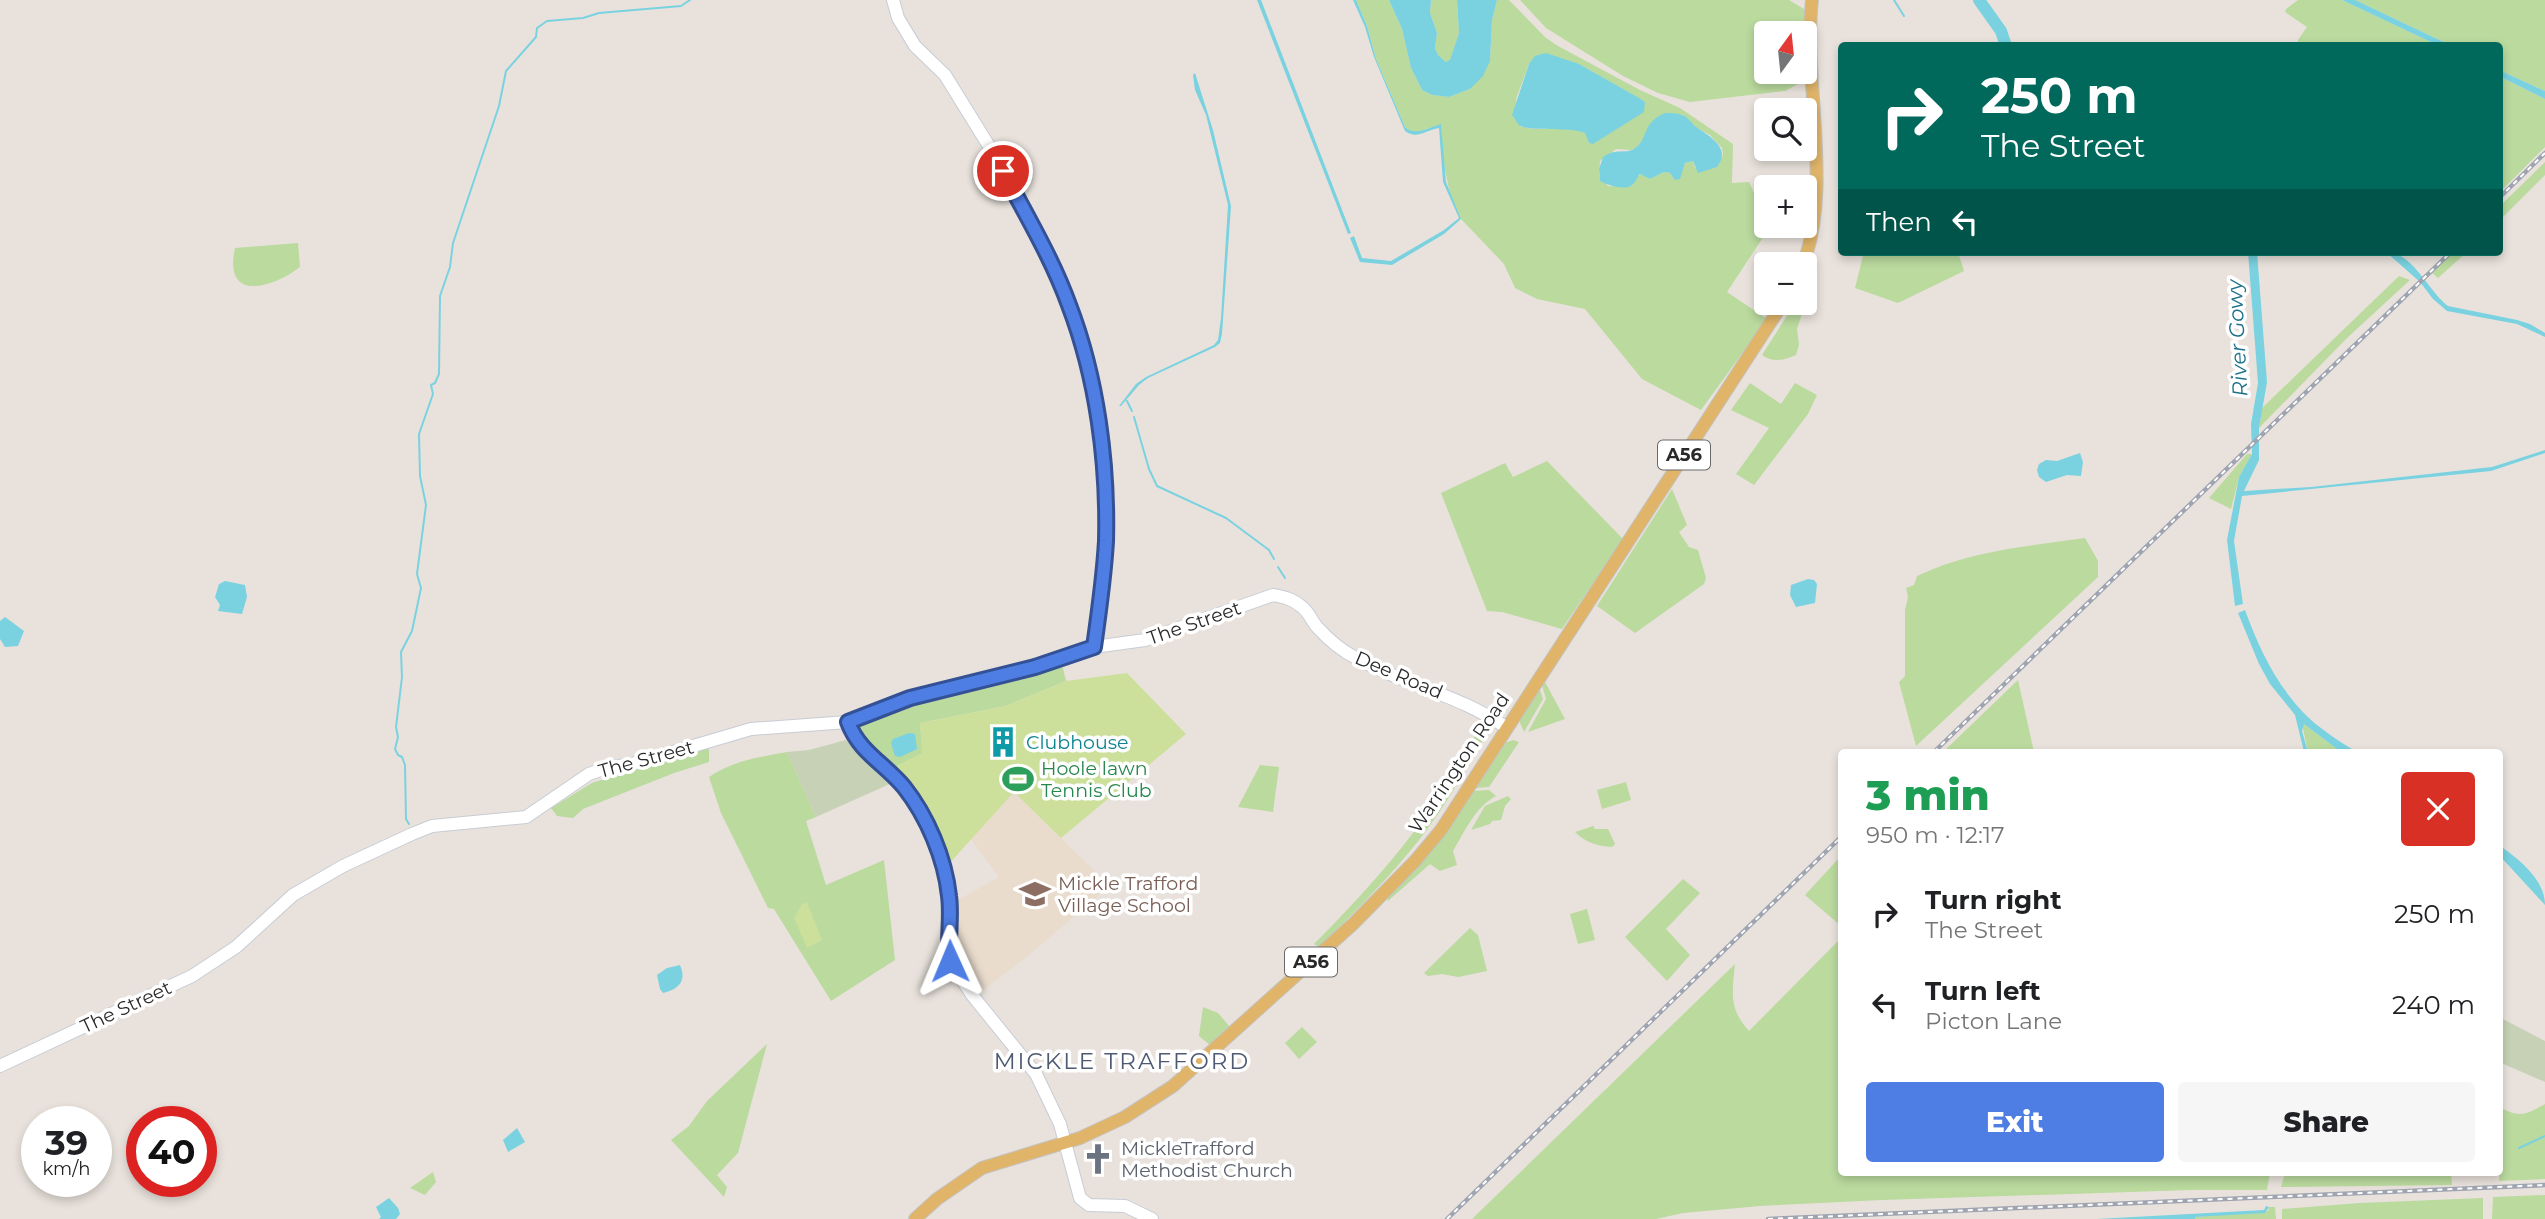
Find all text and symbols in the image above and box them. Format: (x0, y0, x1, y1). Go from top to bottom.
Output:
north arrow (1754, 21, 1816, 84)
map controls (1754, 21, 1817, 315)
text: 250 m (1981, 66, 2138, 125)
icon: right (1866, 70, 1957, 161)
button: search (1754, 98, 1817, 161)
text: The Street (1981, 126, 2145, 165)
pin (973, 141, 1033, 201)
icon: arrive (984, 152, 1022, 190)
button: + (1754, 175, 1817, 238)
icon: left (1946, 203, 1984, 241)
text: Then (1866, 206, 1932, 238)
button: − (1754, 252, 1817, 315)
water label: River Gowy (2221, 277, 2253, 397)
road number: A56 (1658, 440, 1710, 470)
street label: The Street (1144, 596, 1244, 650)
street label: Dee Road (1352, 646, 1446, 704)
street label: Warrington Road (1404, 689, 1514, 837)
building icon: Clubhouse (986, 725, 1020, 759)
place label: Clubhouse (1026, 731, 1129, 754)
street label: The Street (596, 735, 696, 783)
place label: Hoole lawn Tennis Club (1041, 757, 1152, 802)
sports icon: Hoole lawn Tennis Club (1001, 762, 1035, 796)
text: 3 min (1866, 769, 1990, 821)
button: close (2401, 772, 2475, 846)
text: 950 m · 12:17 (1866, 821, 2005, 849)
place label: Mickle Trafford Village School (1058, 872, 1198, 917)
school or university icon: Mickle Trafford Village School (1018, 877, 1052, 911)
text: Turn right (1925, 884, 2061, 916)
icon: right (1866, 895, 1904, 933)
text: 250 m (2394, 898, 2475, 930)
text: The Street (1925, 916, 2043, 944)
position arrow (913, 924, 987, 998)
road number: A56 (1285, 947, 1337, 976)
text: Turn left (1925, 975, 2041, 1007)
street label: The Street (77, 976, 175, 1038)
icon: left (1866, 986, 1904, 1024)
text: 240 m (2392, 989, 2475, 1021)
text: Picton Lane (1925, 1007, 2062, 1035)
district label: MICKLE TRAFFORD (994, 1047, 1250, 1075)
button: Exit (1866, 1082, 2164, 1162)
button: Share (2178, 1082, 2475, 1162)
speed limit sign: 40 (126, 1106, 217, 1197)
text: 39 (45, 1121, 88, 1164)
place label: MickleTrafford Methodist Church (1121, 1137, 1293, 1182)
church icon: MickleTrafford Methodist Church (1081, 1142, 1115, 1176)
text: km/h (42, 1158, 91, 1180)

